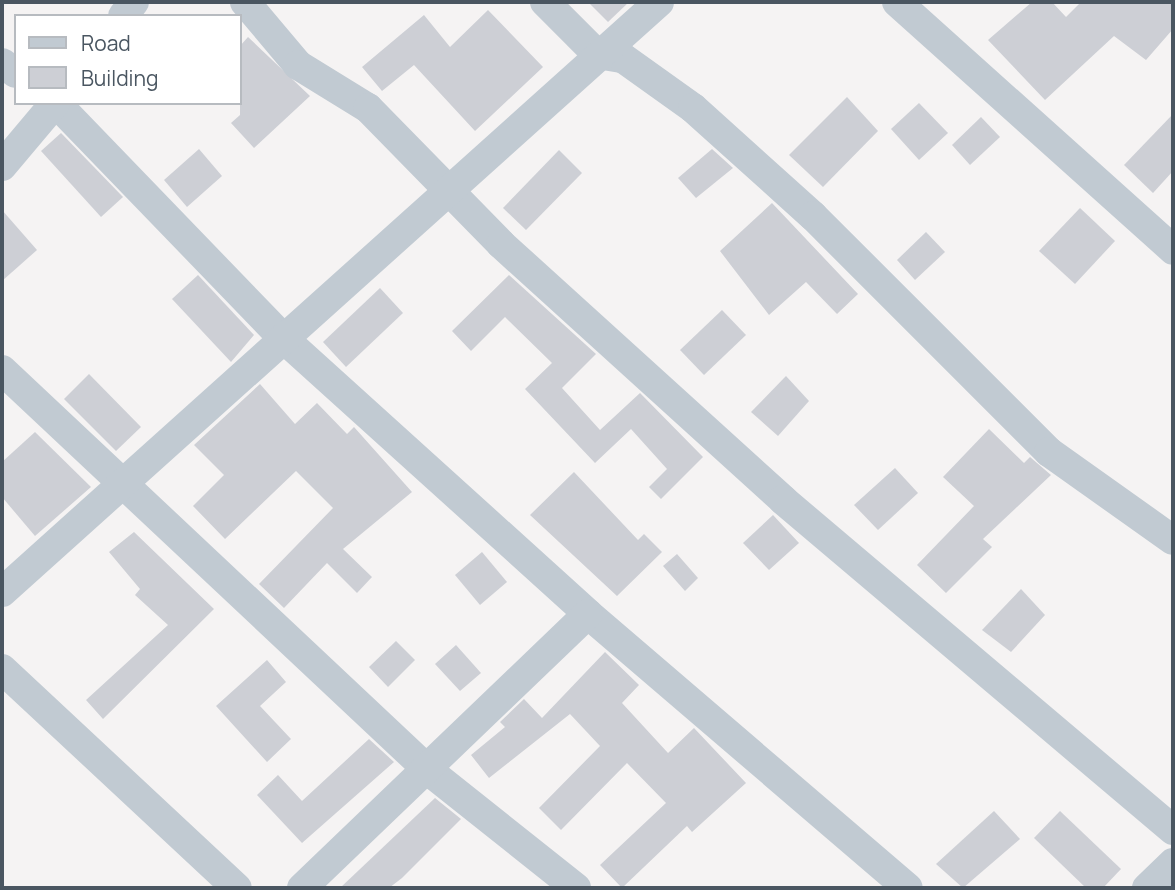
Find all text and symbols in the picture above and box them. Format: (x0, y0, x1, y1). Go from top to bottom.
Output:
legend (14, 14, 242, 105)
text: Road (81, 29, 131, 57)
text: Building (81, 64, 158, 92)

